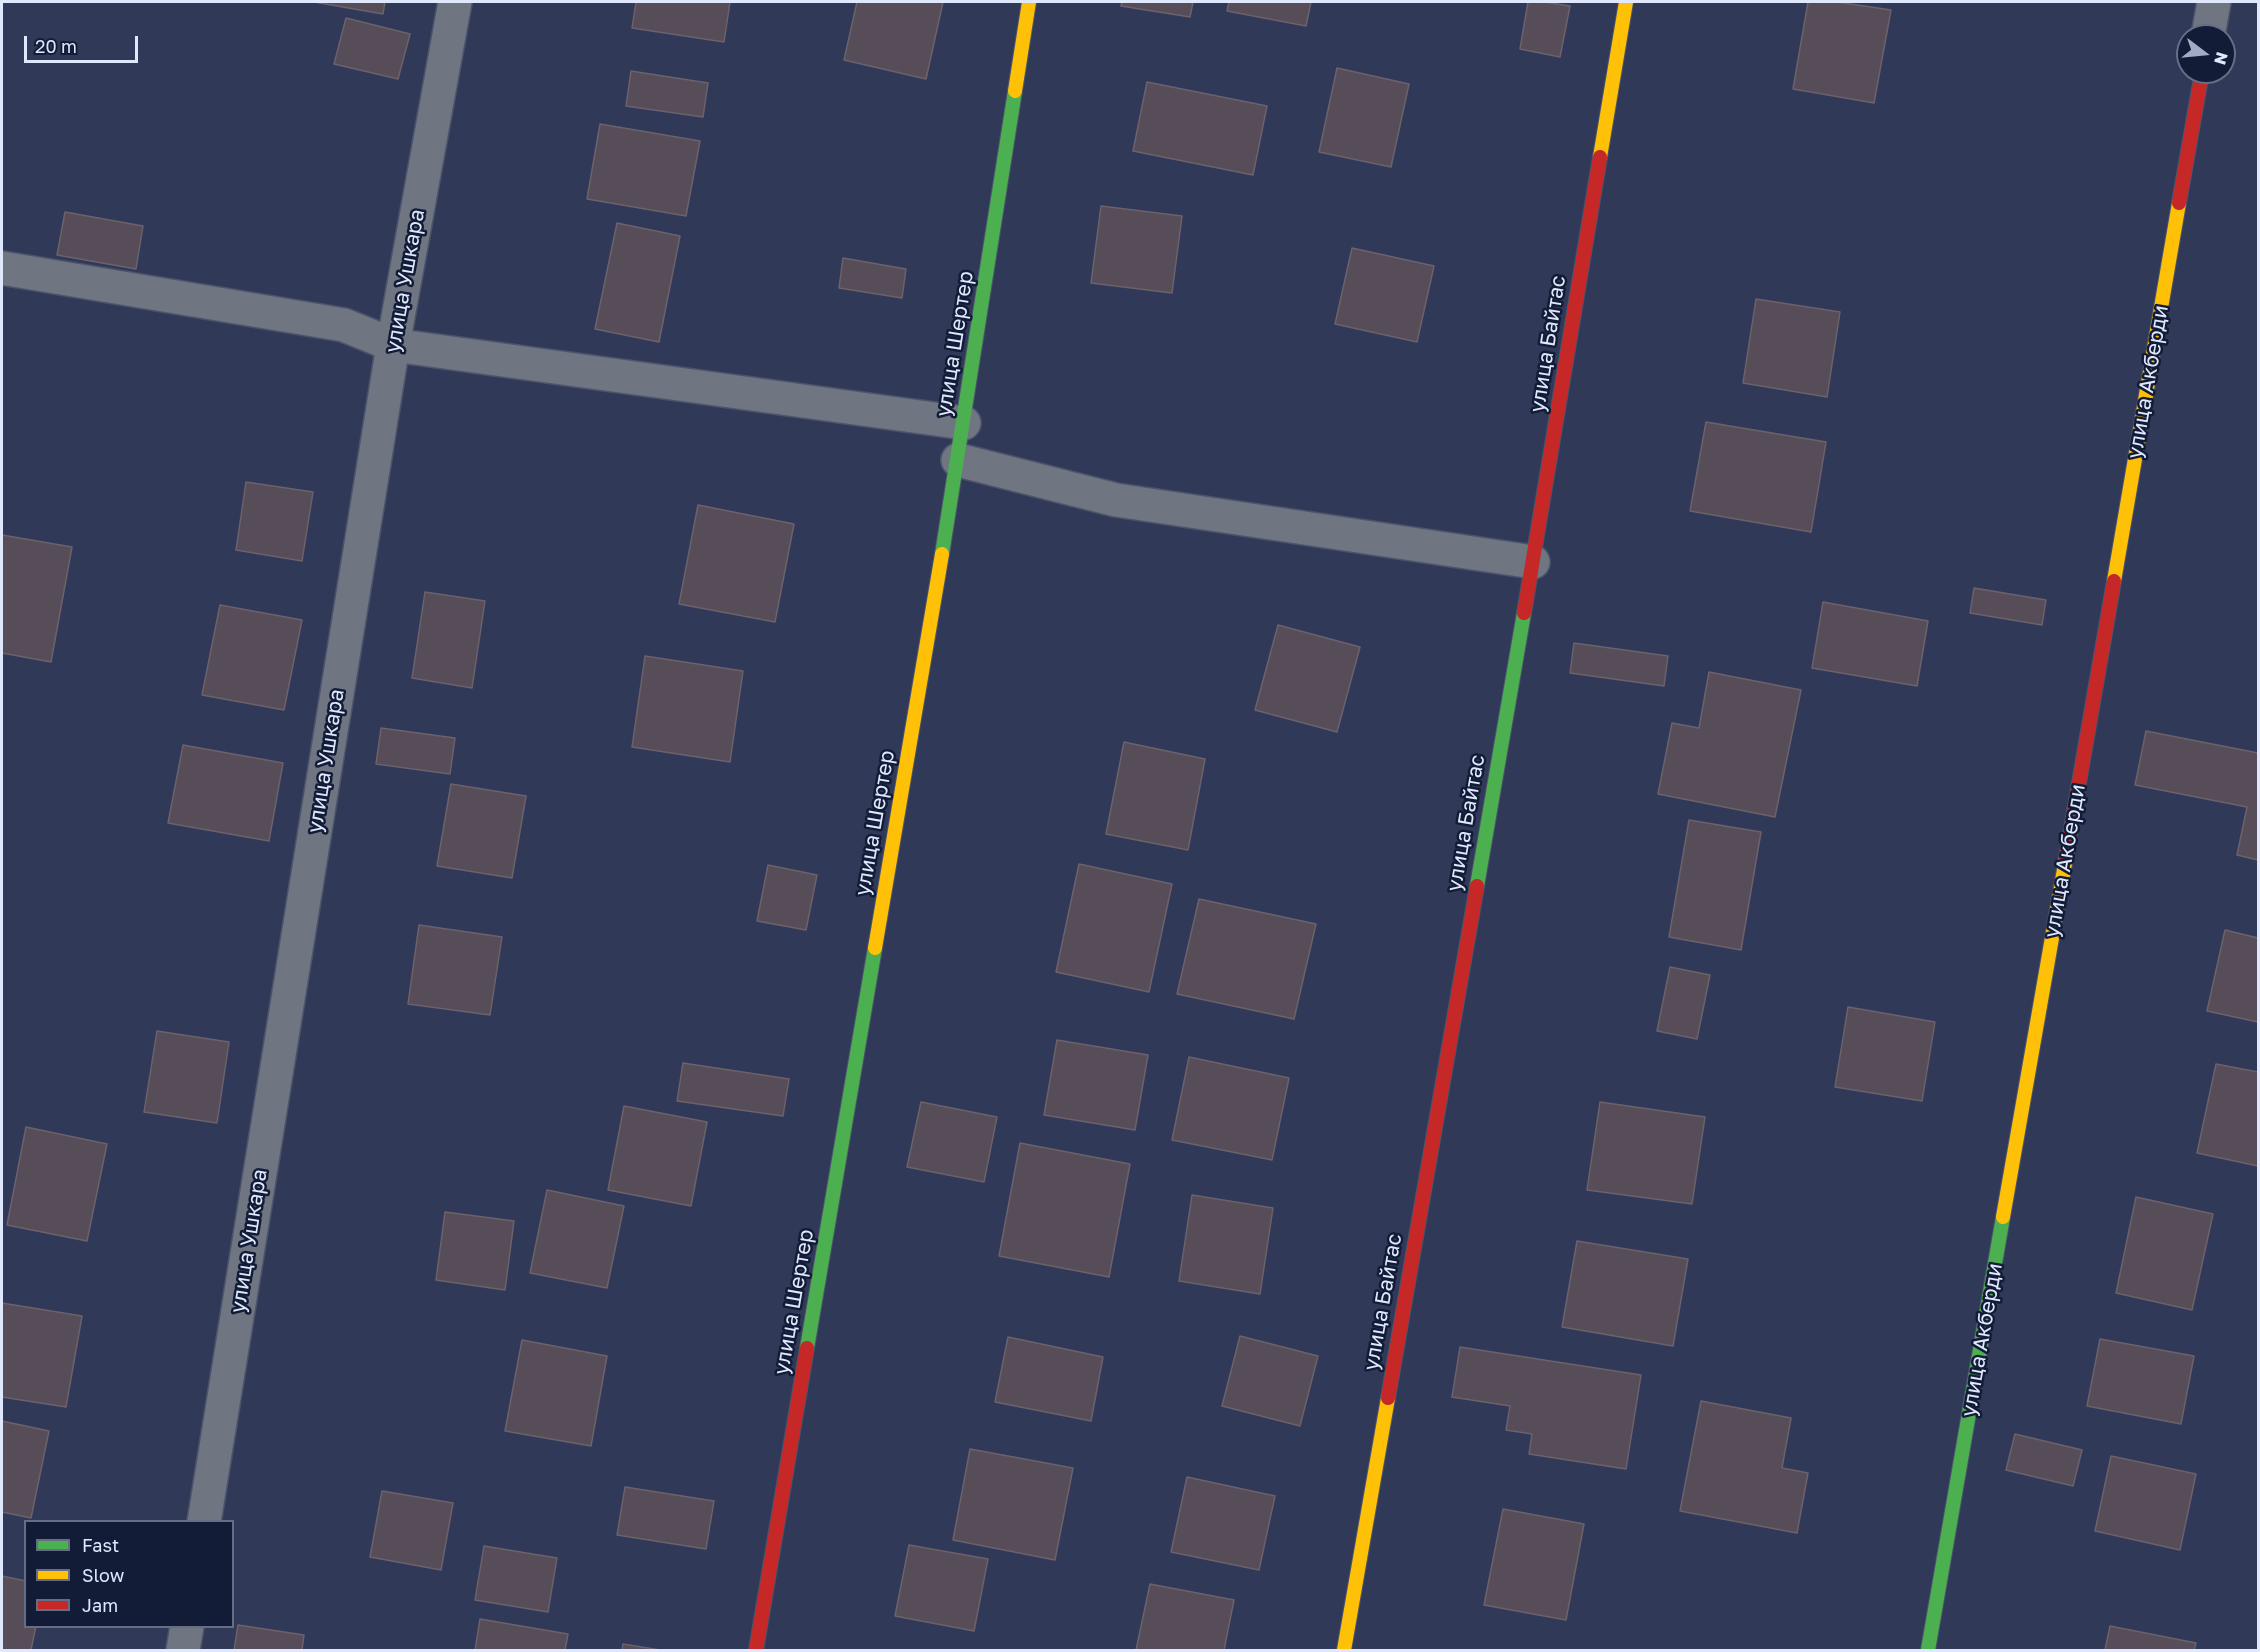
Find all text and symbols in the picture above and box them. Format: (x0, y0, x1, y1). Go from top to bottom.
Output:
scale bar (27, 24, 141, 62)
north arrow (2176, 24, 2236, 84)
text: 20 m (35, 35, 77, 57)
text: N (2210, 50, 2233, 67)
street label: улица Ушкара (380, 207, 430, 355)
street label: улица Шертер (931, 269, 979, 419)
street label: улица Байтас (1525, 274, 1571, 414)
street label: улица Акберди (2122, 303, 2174, 461)
street label: улица Ушкара (302, 687, 350, 835)
street label: улица Шертер (850, 748, 900, 898)
street label: улица Байтас (1442, 753, 1490, 893)
street label: улица Акберди (2039, 782, 2091, 940)
street label: улица Ушкара (225, 1167, 273, 1315)
street label: улица Шертер (769, 1227, 819, 1377)
street label: улица Байтас (1359, 1232, 1407, 1372)
street label: улица Акберди (1956, 1261, 2008, 1419)
legend (24, 1520, 234, 1628)
text: Fast (82, 1534, 119, 1556)
text: Slow (82, 1564, 124, 1586)
text: Jam (82, 1594, 118, 1616)

